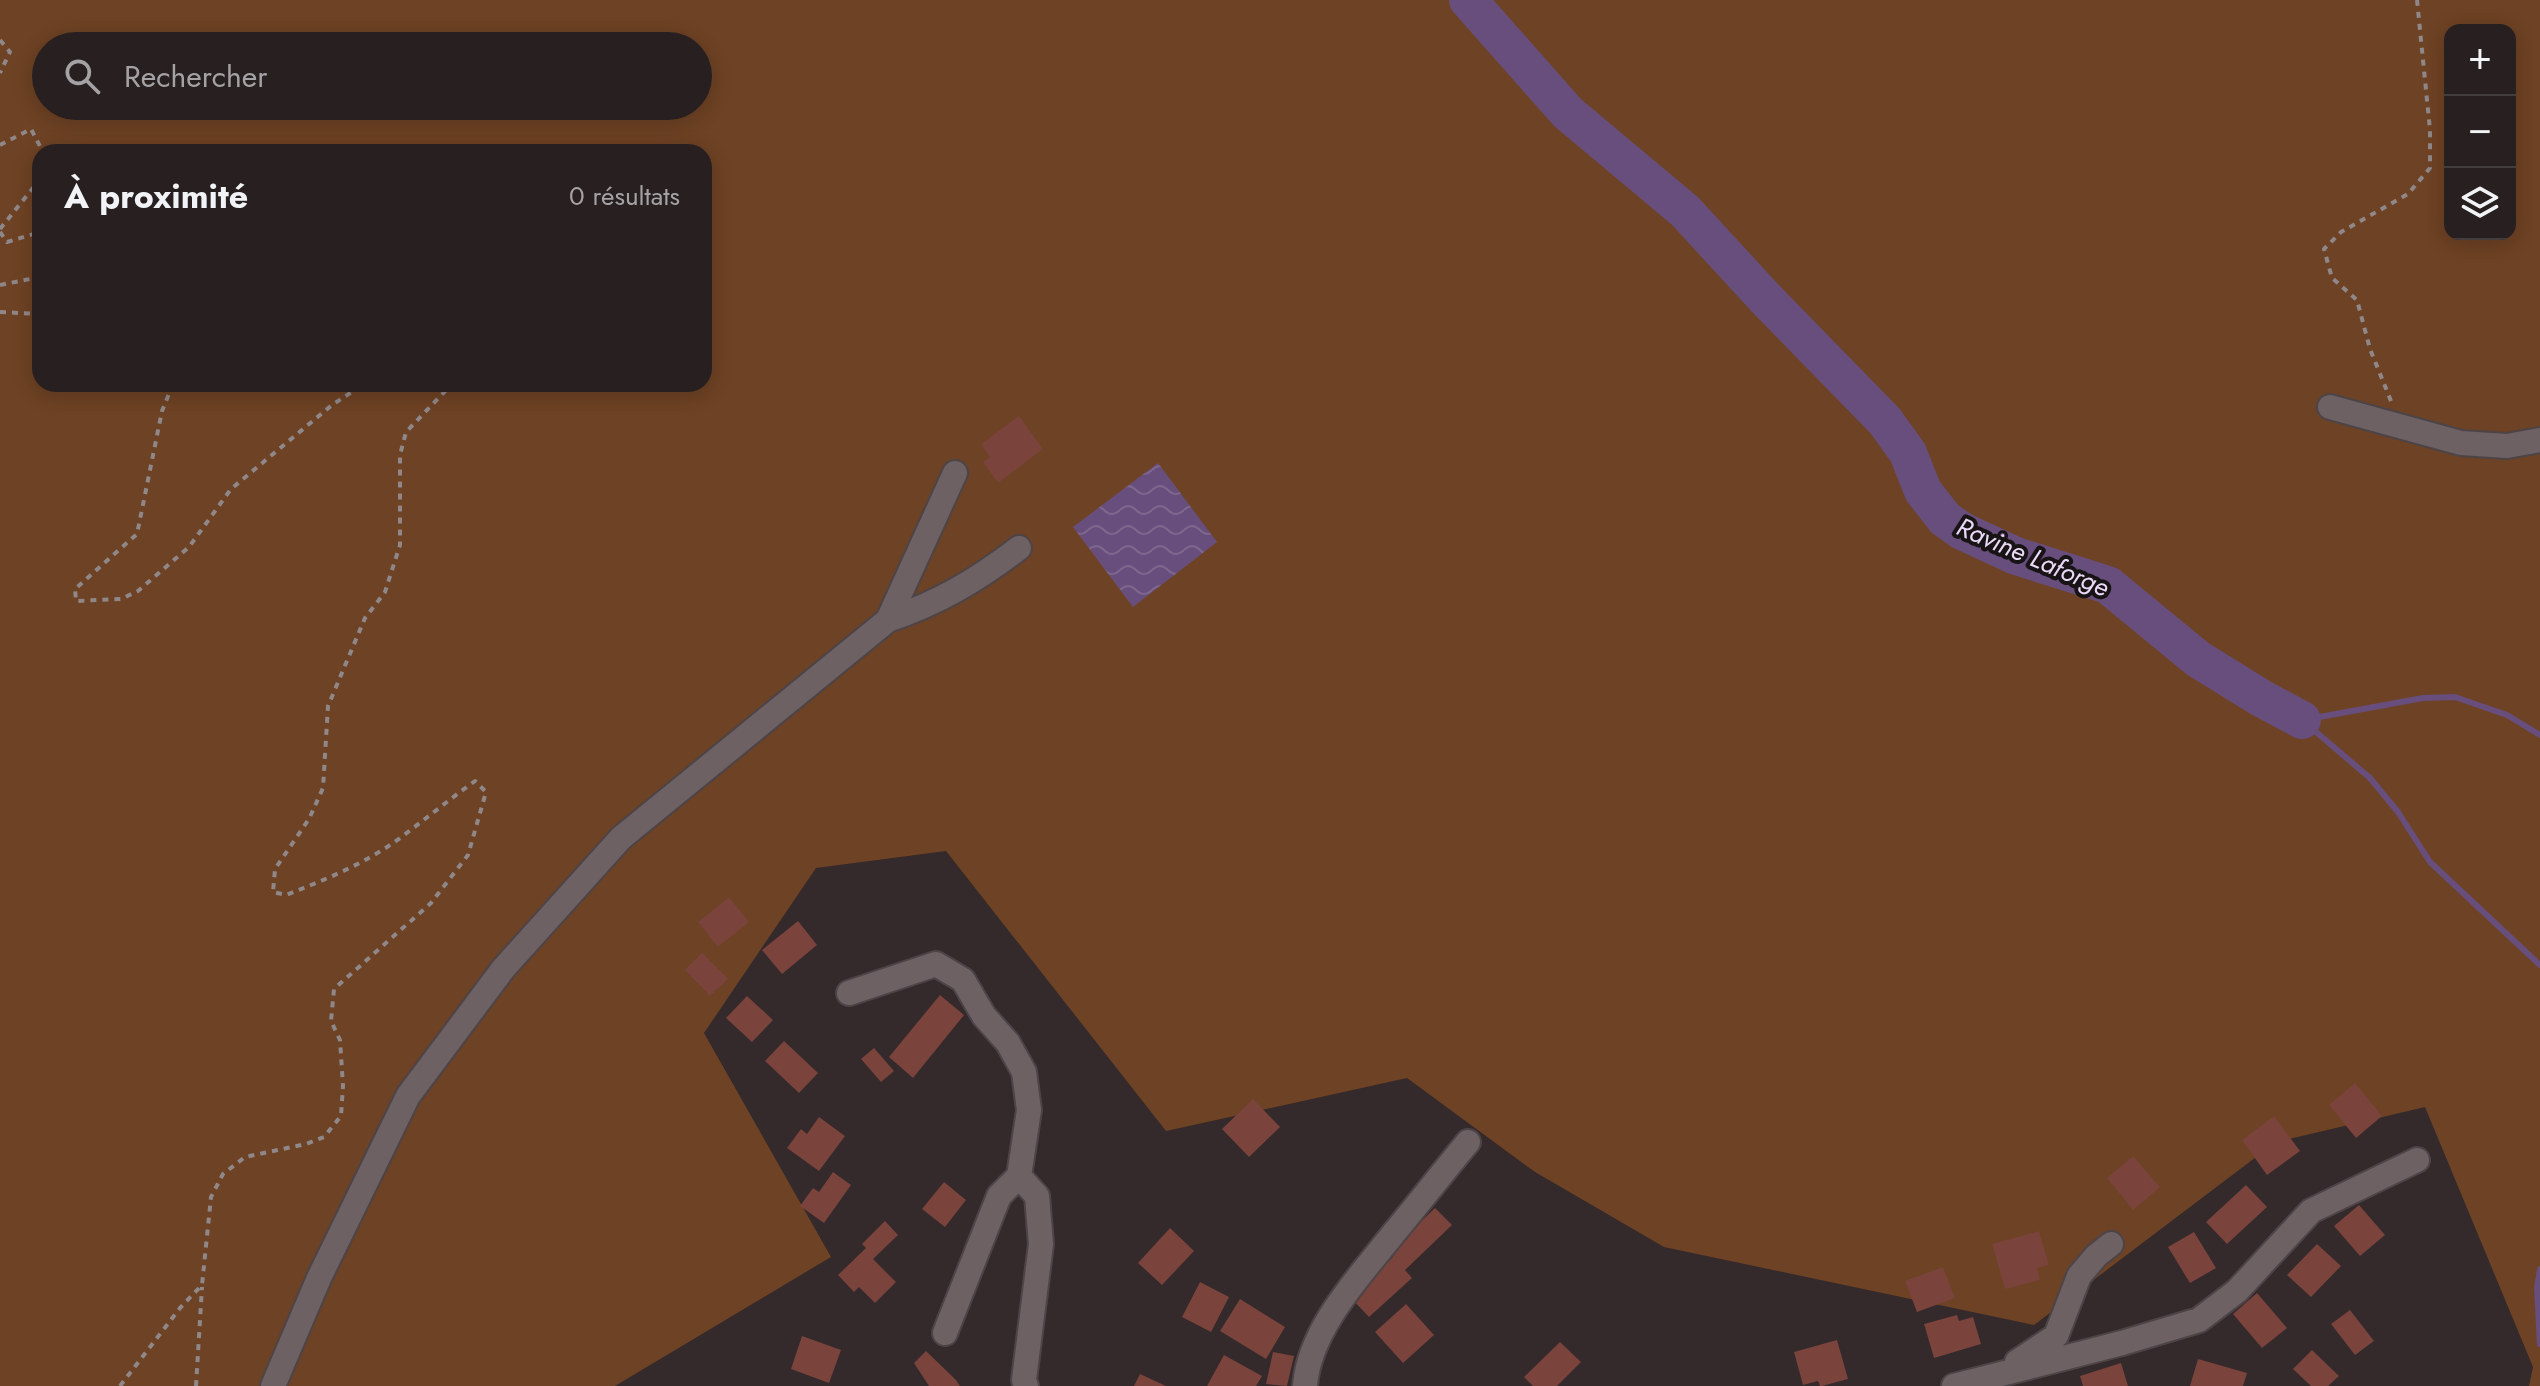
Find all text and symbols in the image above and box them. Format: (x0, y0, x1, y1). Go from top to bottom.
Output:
map controls (2444, 24, 2516, 240)
button: + (2444, 24, 2516, 96)
search box (32, 32, 712, 120)
icon: search (60, 54, 104, 98)
text: Rechercher (124, 55, 267, 98)
button: − (2444, 96, 2516, 168)
button: layers (2444, 168, 2516, 240)
text: À proximité (64, 172, 248, 221)
text: 0 résultats (569, 177, 680, 215)
water label: Ravine Laforge (1951, 508, 2115, 606)

